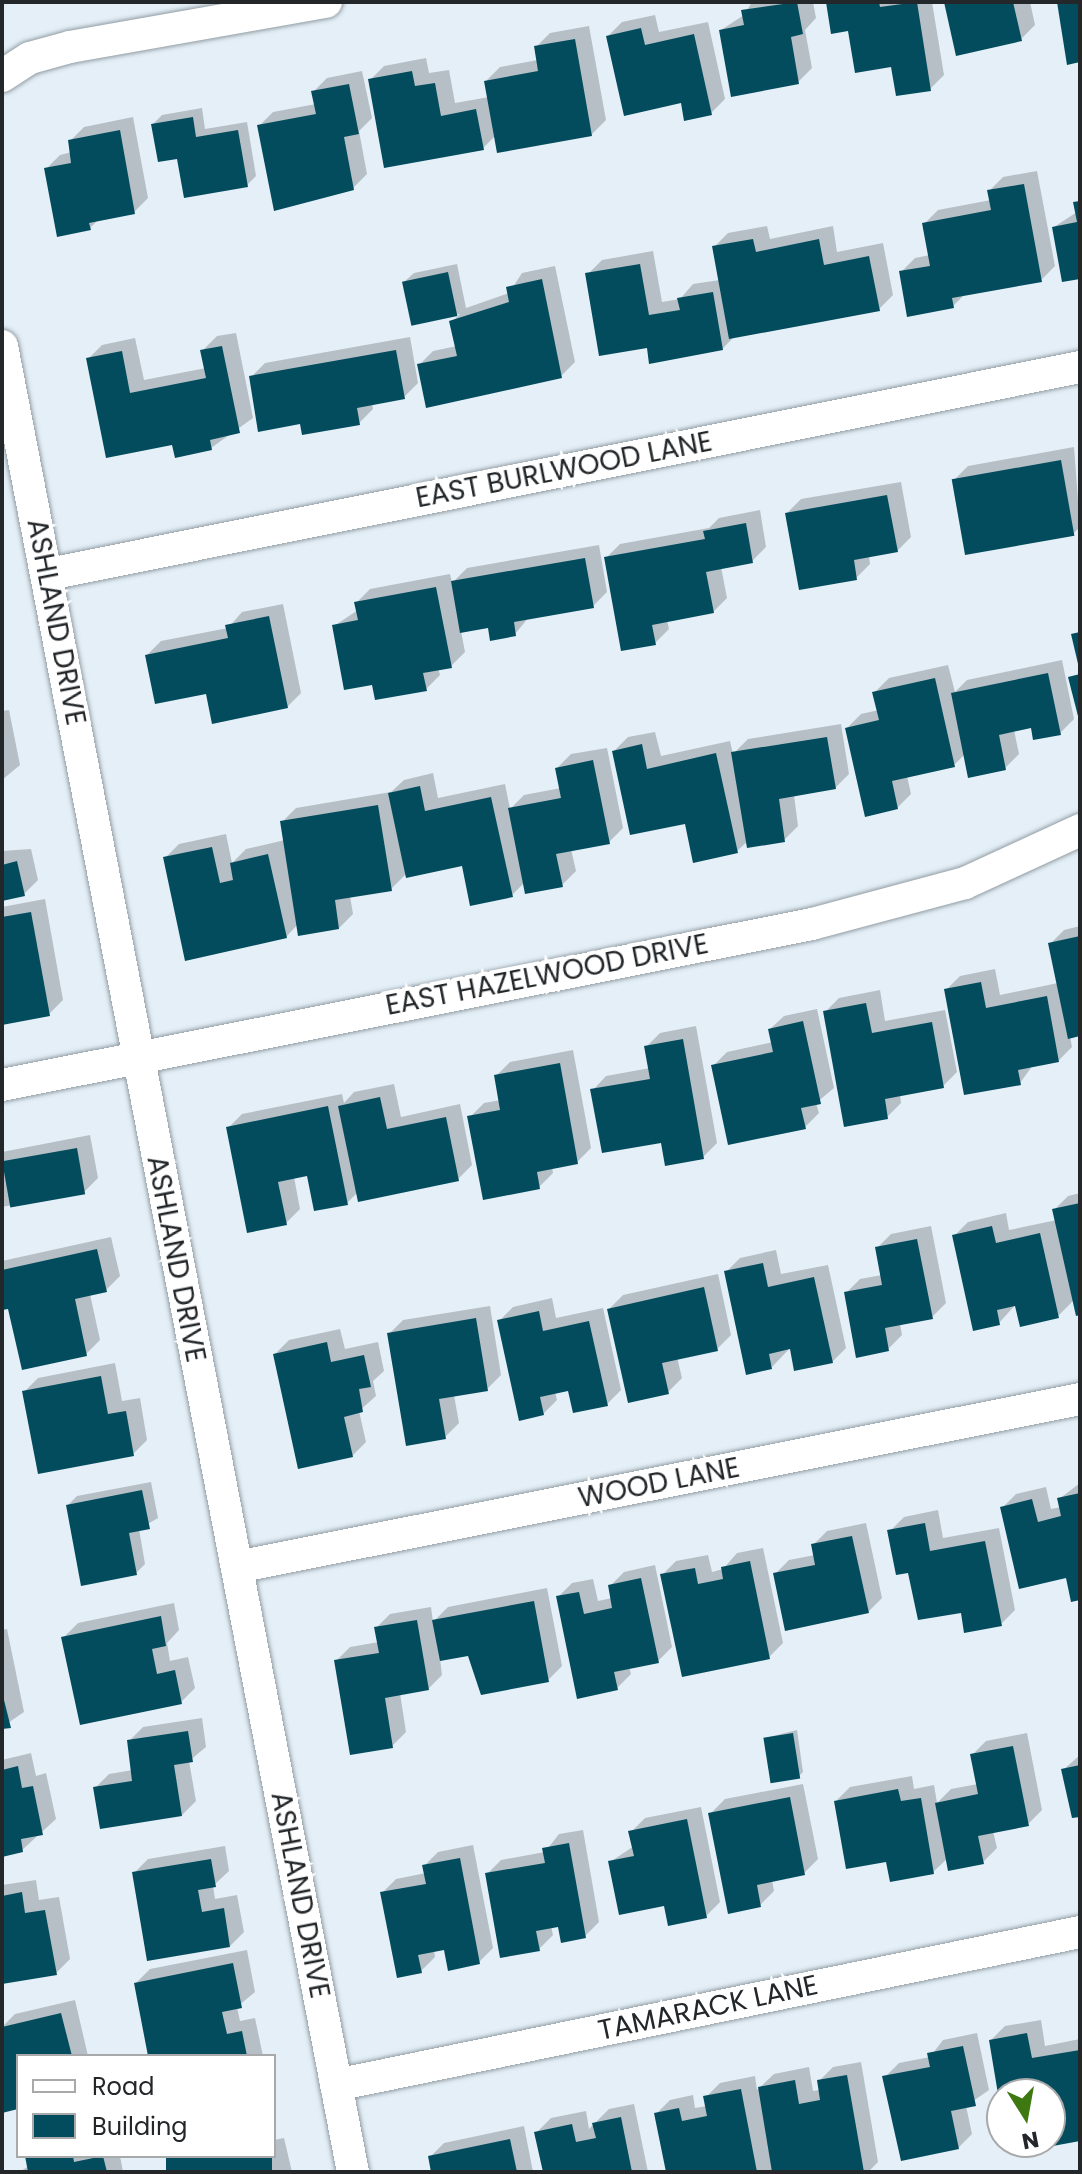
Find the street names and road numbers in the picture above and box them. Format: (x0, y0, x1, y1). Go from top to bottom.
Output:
street label: EAST BURLWOOD LANE (413, 425, 715, 515)
street label: ASHLAND DRIVE (20, 516, 92, 728)
street label: EAST HAZELWOOD DRIVE (383, 927, 711, 1023)
street label: ASHLAND DRIVE (140, 1153, 212, 1365)
street label: WOOD LANE (575, 1451, 743, 1515)
street label: ASHLAND DRIVE (264, 1789, 336, 2001)
street label: TAMARACK LANE (595, 1968, 821, 2048)

